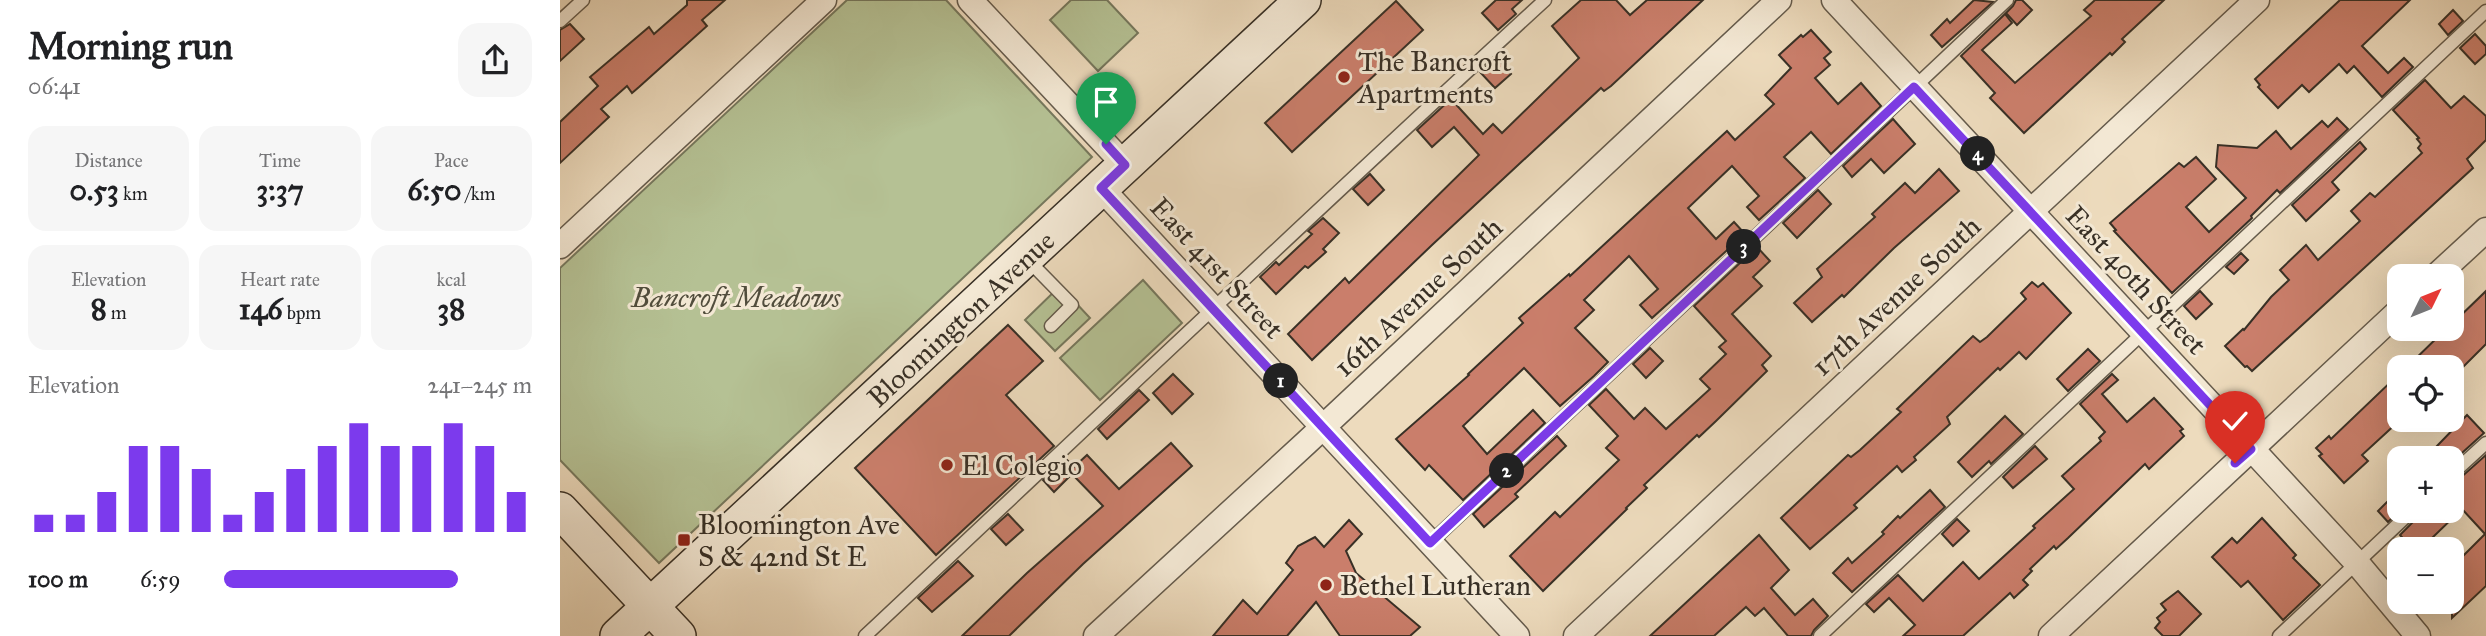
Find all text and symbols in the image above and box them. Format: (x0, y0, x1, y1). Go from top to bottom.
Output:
text: Morning run (28, 23, 233, 69)
button: share (458, 23, 532, 97)
place label: The Bancroft Apartments (1357, 44, 1512, 111)
marker: The Bancroft Apartments (1336, 69, 1352, 85)
text: 06:41 (28, 72, 81, 100)
pin (1076, 72, 1136, 144)
icon: arrive (1087, 83, 1125, 121)
pin: 4 (1960, 136, 1996, 172)
text: 4 (1972, 142, 1983, 165)
text: Distance (75, 149, 143, 172)
text: Time (259, 149, 301, 172)
text: Pace (434, 149, 469, 172)
text: 0.53 (70, 172, 119, 208)
text: 3:37 (256, 172, 304, 208)
text: 6:50 (407, 172, 462, 208)
text: km (119, 182, 148, 205)
text: /km (462, 182, 496, 205)
street label: East 41st Street (1143, 190, 1291, 346)
street label: East 40th Street (2058, 198, 2214, 362)
street label: 17th Avenue South (1804, 208, 1988, 383)
street label: 16th Avenue South (1326, 210, 1510, 384)
street label: Bloomington Avenue (860, 223, 1062, 415)
pin: 3 (1726, 230, 1762, 264)
text: 3 (1740, 235, 1747, 258)
north arrow (2387, 264, 2464, 341)
map controls (2387, 264, 2464, 614)
text: Elevation (71, 268, 146, 291)
text: Heart rate (240, 268, 320, 291)
text: kcal (436, 268, 466, 291)
park label: Bancroft Meadows (630, 280, 841, 315)
text: 8 (91, 291, 107, 327)
text: 146 (239, 291, 283, 327)
text: 38 (437, 291, 465, 327)
text: m (107, 301, 127, 324)
text: bpm (283, 301, 321, 324)
button: locate (2387, 355, 2464, 432)
pin: 1 (1264, 364, 1298, 398)
text: 1 (1277, 369, 1284, 392)
text: Elevation (28, 371, 119, 399)
text: 241–245 m (428, 371, 532, 399)
pin (2205, 391, 2265, 463)
icon: check (2216, 402, 2254, 440)
button: + (2387, 446, 2464, 523)
place label: El Colegio (961, 448, 1082, 483)
pin: 2 (1490, 454, 1524, 489)
marker: El Colegio (939, 457, 955, 473)
text: 2 (1502, 459, 1511, 482)
place label: Bloomington Ave S & 42nd St E (698, 507, 900, 574)
marker: Bloomington Ave S & 42nd St E (676, 532, 692, 548)
button: − (2387, 537, 2464, 614)
text: 100 m (28, 565, 88, 593)
text: 6:59 (140, 565, 181, 593)
place label: Bethel Lutheran (1340, 568, 1531, 603)
marker: Bethel Lutheran (1318, 577, 1334, 593)

